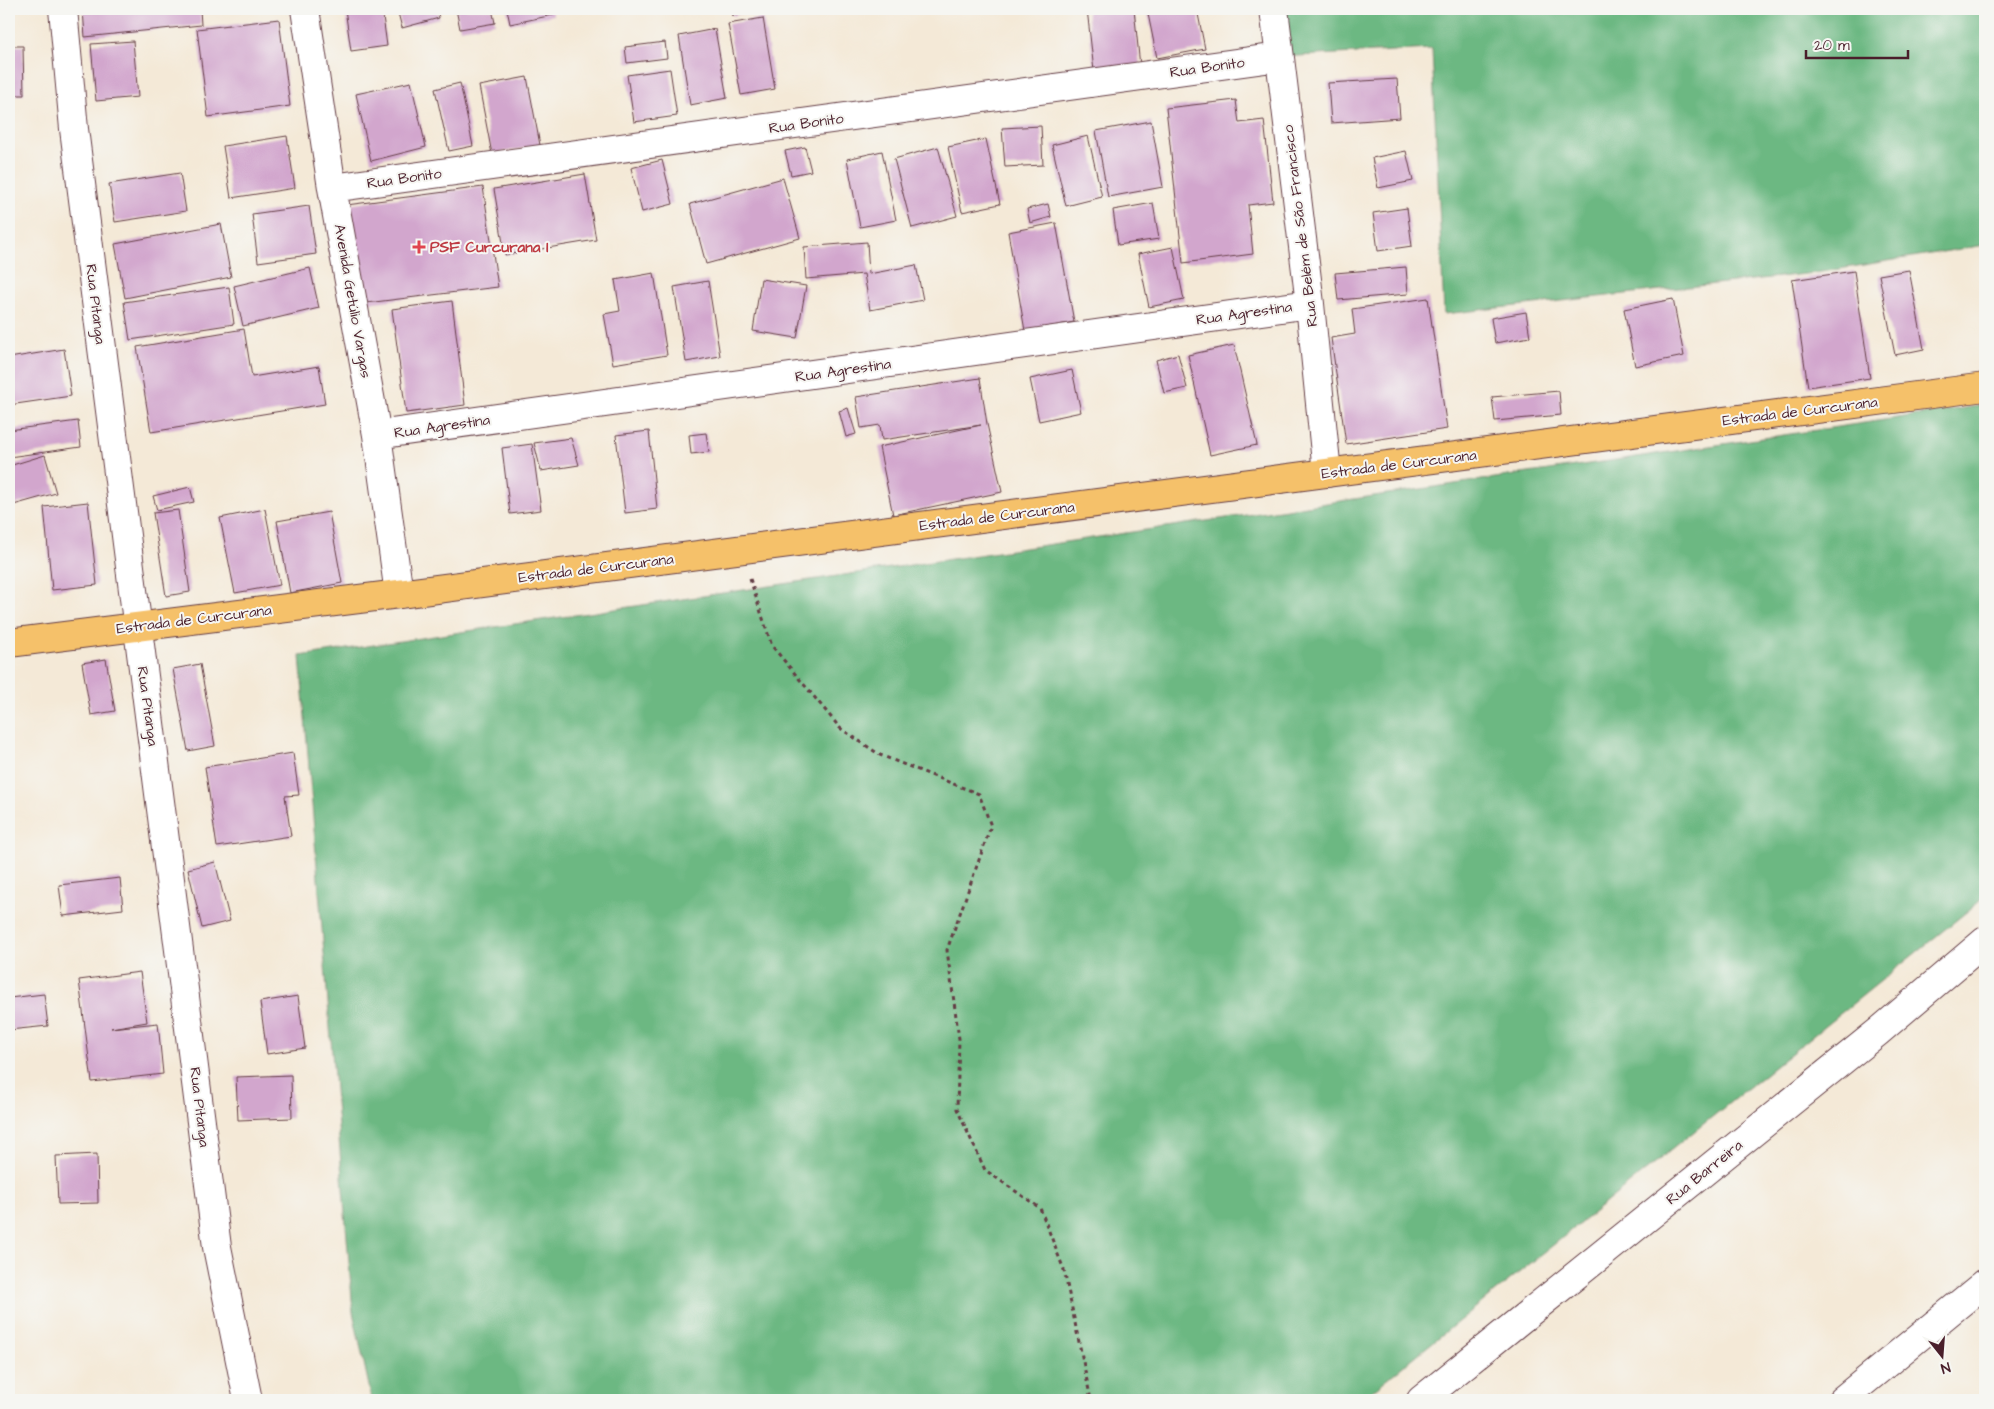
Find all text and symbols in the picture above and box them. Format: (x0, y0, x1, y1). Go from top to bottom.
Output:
scale bar (1806, 28, 1909, 60)
text: 20 m (1814, 35, 1850, 56)
street label: Rua Bonito (1168, 52, 1246, 83)
street label: Rua Bonito (767, 108, 845, 139)
street label: Rua Belém de São Francisco (1278, 123, 1323, 328)
street label: Rua Bonito (365, 163, 443, 194)
street label: Avenida Getúlio Vargas (328, 222, 376, 380)
place label: PSF Curcurana I (430, 237, 549, 258)
marker: PSF Curcurana I (412, 240, 426, 254)
street label: Rua Pitanga (79, 263, 111, 346)
street label: Rua Agrestina (1195, 296, 1294, 332)
street label: Rua Agrestina (794, 353, 893, 389)
street label: Estrada de Curcurana (1721, 392, 1879, 431)
street label: Rua Agrestina (393, 409, 492, 445)
street label: Estrada de Curcurana (1320, 445, 1478, 484)
street label: Estrada de Curcurana (918, 497, 1076, 536)
street label: Estrada de Curcurana (517, 549, 675, 588)
street label: Estrada de Curcurana (115, 600, 273, 639)
street label: Rua Pitanga (131, 665, 164, 748)
street label: Rua Pitanga (183, 1066, 215, 1149)
street label: Rua Barreira (1662, 1135, 1747, 1210)
north arrow (1916, 1332, 1966, 1382)
text: N (1938, 1357, 1953, 1378)

